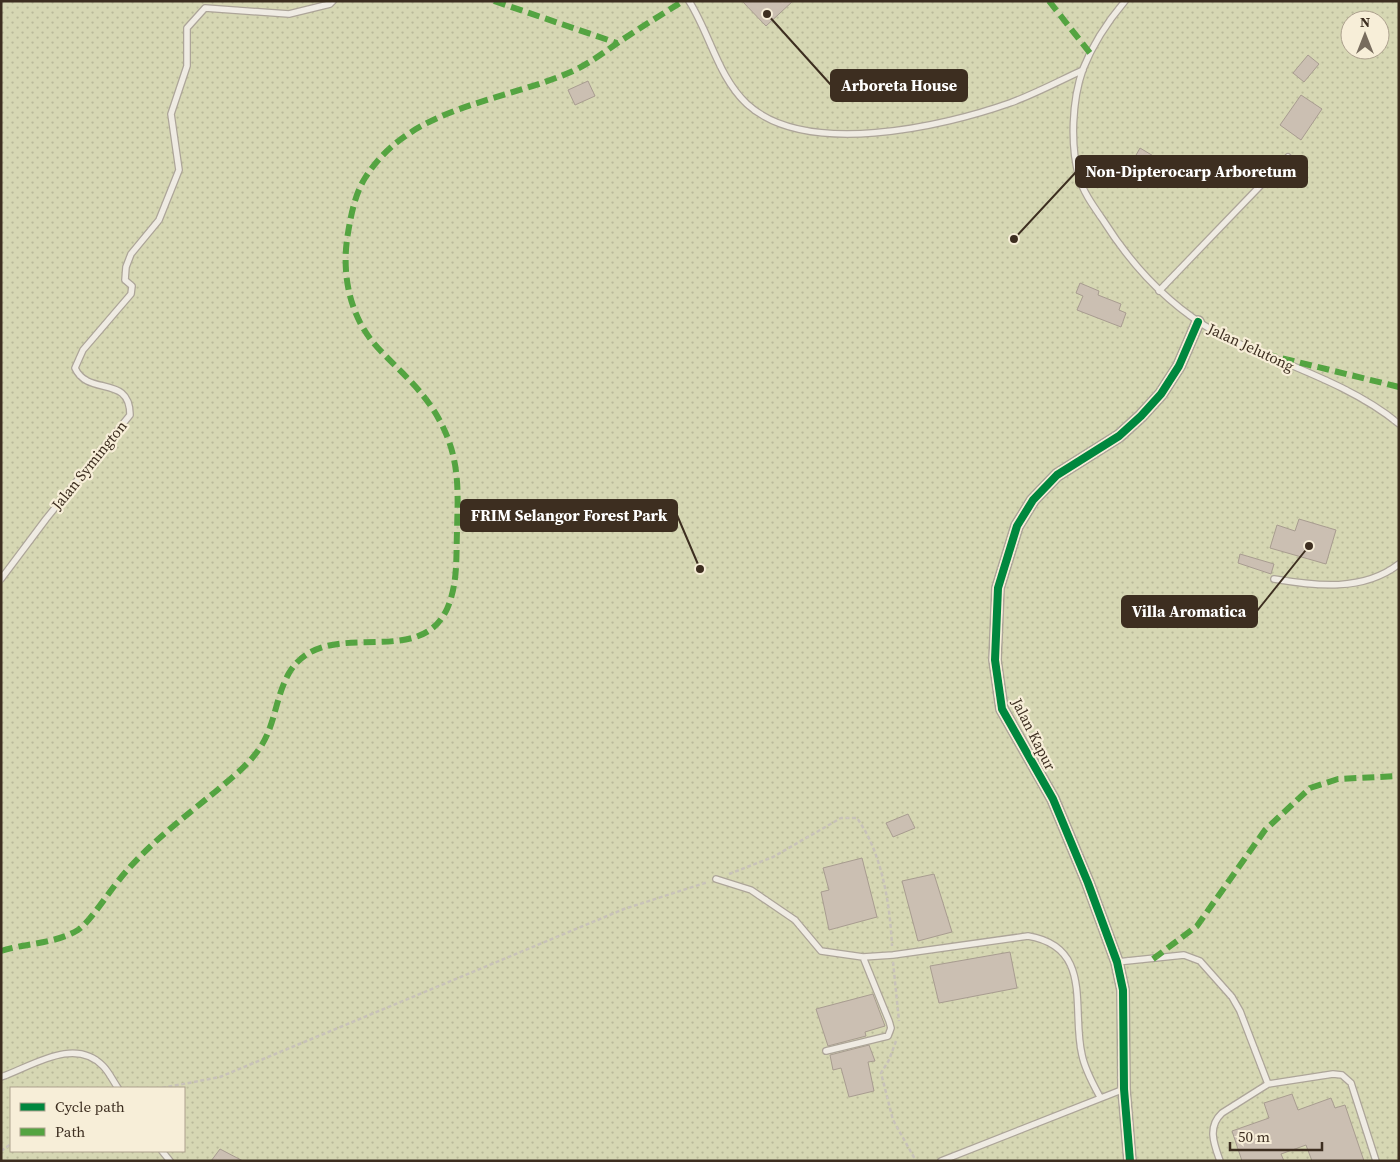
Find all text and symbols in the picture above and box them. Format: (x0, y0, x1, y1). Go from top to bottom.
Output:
north arrow (1340, 10, 1390, 60)
text: N (1360, 12, 1370, 32)
callout: Arboreta House (831, 70, 967, 101)
text: Arboreta House (841, 74, 957, 96)
callout: Non-Dipterocarp Arboretum (1076, 156, 1307, 187)
text: Non-Dipterocarp Arboretum (1085, 160, 1297, 182)
street label: Jalan Jelutong (1203, 317, 1298, 376)
street label: Jalan Symington (46, 416, 132, 515)
callout: FRIM Selangor Forest Park (461, 500, 677, 531)
text: FRIM Selangor Forest Park (471, 504, 668, 526)
callout: Villa Aromatica (1122, 596, 1257, 627)
text: Villa Aromatica (1132, 600, 1247, 622)
street label: Jalan Kapur (1006, 694, 1061, 774)
legend (10, 1087, 185, 1152)
text: Cycle path (55, 1096, 125, 1117)
scale bar (1230, 1120, 1322, 1152)
text: Path (55, 1121, 85, 1142)
text: 50 m (1238, 1126, 1270, 1147)

